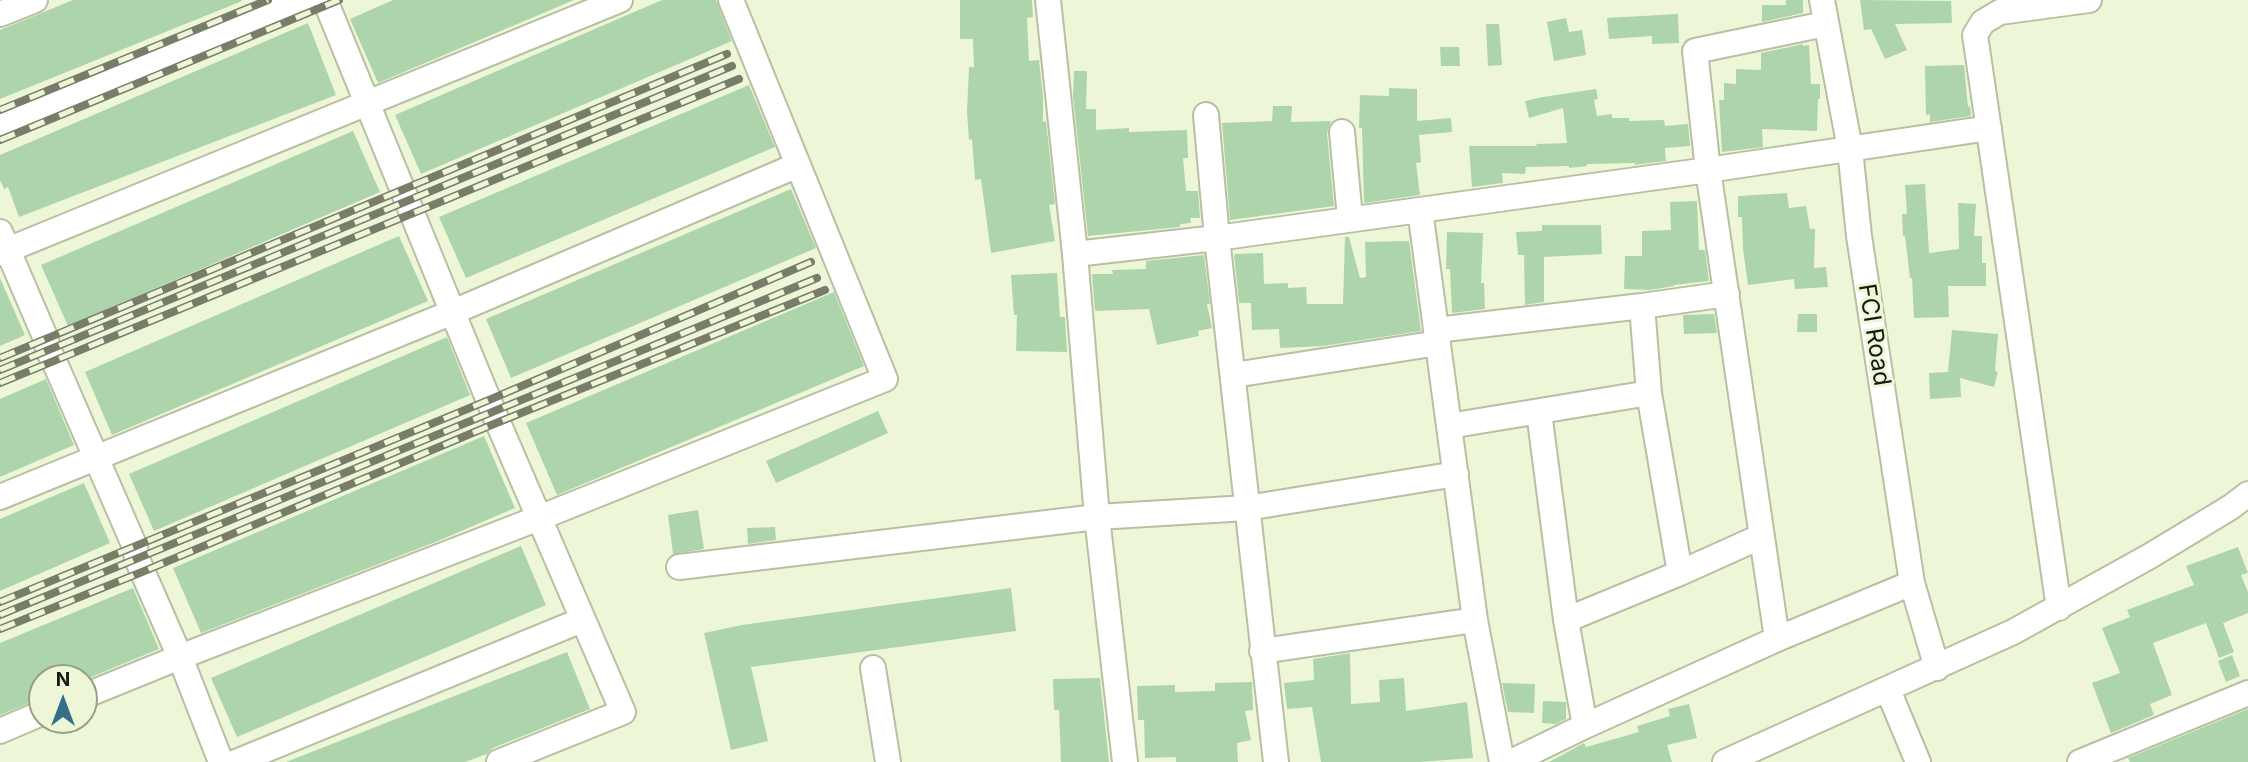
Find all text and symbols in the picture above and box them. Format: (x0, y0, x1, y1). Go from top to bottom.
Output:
street label: FCI Road (1852, 282, 1896, 388)
north arrow (28, 664, 98, 734)
text: N (56, 668, 70, 691)

